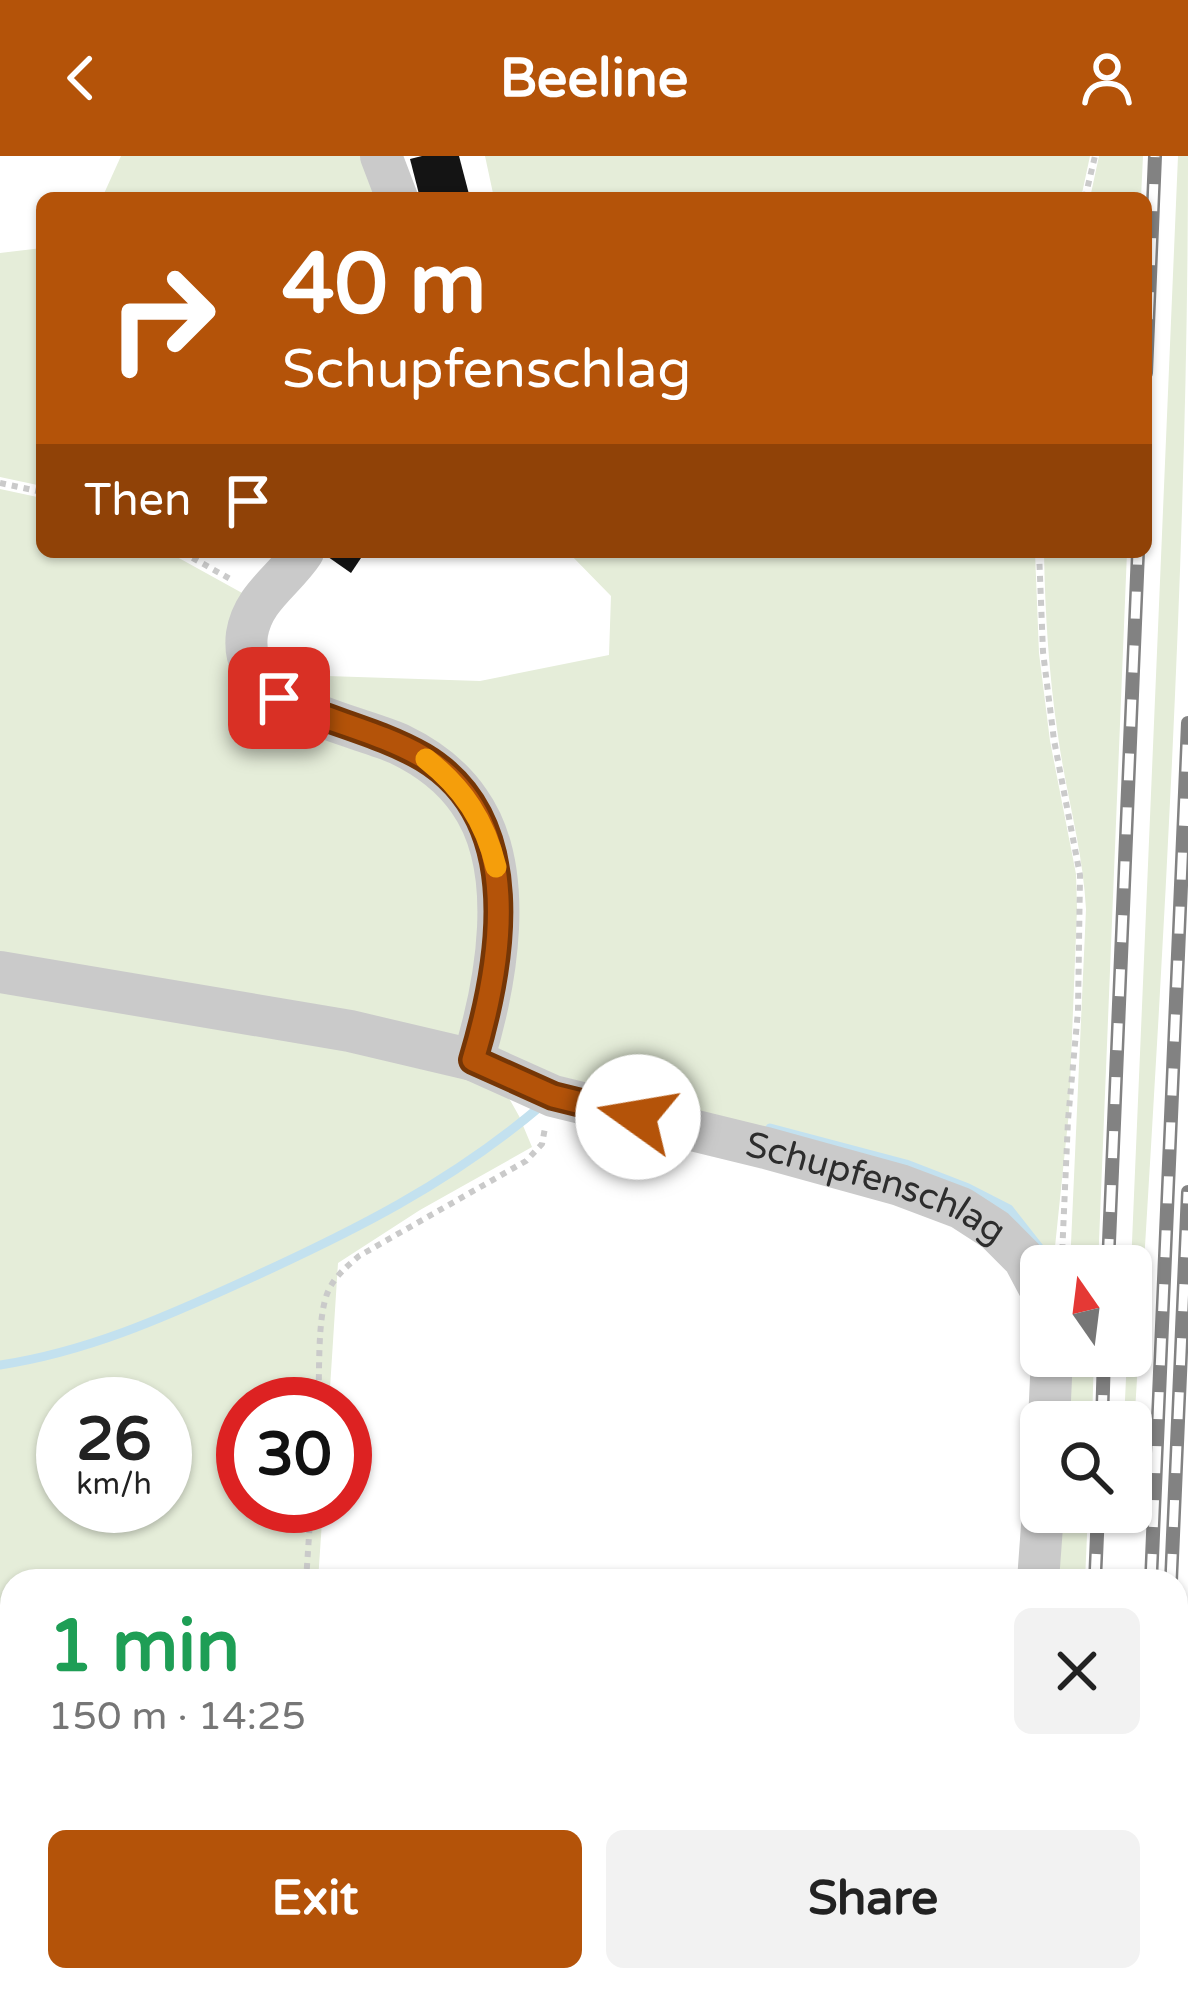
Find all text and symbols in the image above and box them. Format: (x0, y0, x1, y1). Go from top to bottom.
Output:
icon: back (48, 45, 114, 111)
icon: person (1074, 45, 1140, 111)
text: Beeline (500, 46, 688, 111)
text: 40 m (282, 235, 486, 336)
icon: right (84, 240, 240, 396)
text: Schupfenschlag (282, 337, 691, 402)
icon: arrive (215, 468, 281, 534)
text: Then (84, 474, 191, 528)
pin (228, 647, 330, 749)
icon: arrive (246, 665, 312, 731)
position arrow (575, 1054, 701, 1180)
street label: Schupfenschlag (742, 1122, 1014, 1253)
north arrow (1020, 1245, 1152, 1377)
map controls (1020, 1245, 1152, 1533)
speed limit sign: 30 (216, 1377, 372, 1533)
button: search (1020, 1401, 1152, 1533)
text: 26 (76, 1404, 152, 1476)
text: km/h (76, 1466, 152, 1503)
text: 1 min (48, 1604, 240, 1691)
button: close (1014, 1608, 1140, 1734)
text: 150 m · 14:25 (48, 1693, 306, 1740)
button: Exit (48, 1830, 582, 1968)
button: Share (606, 1830, 1140, 1968)

